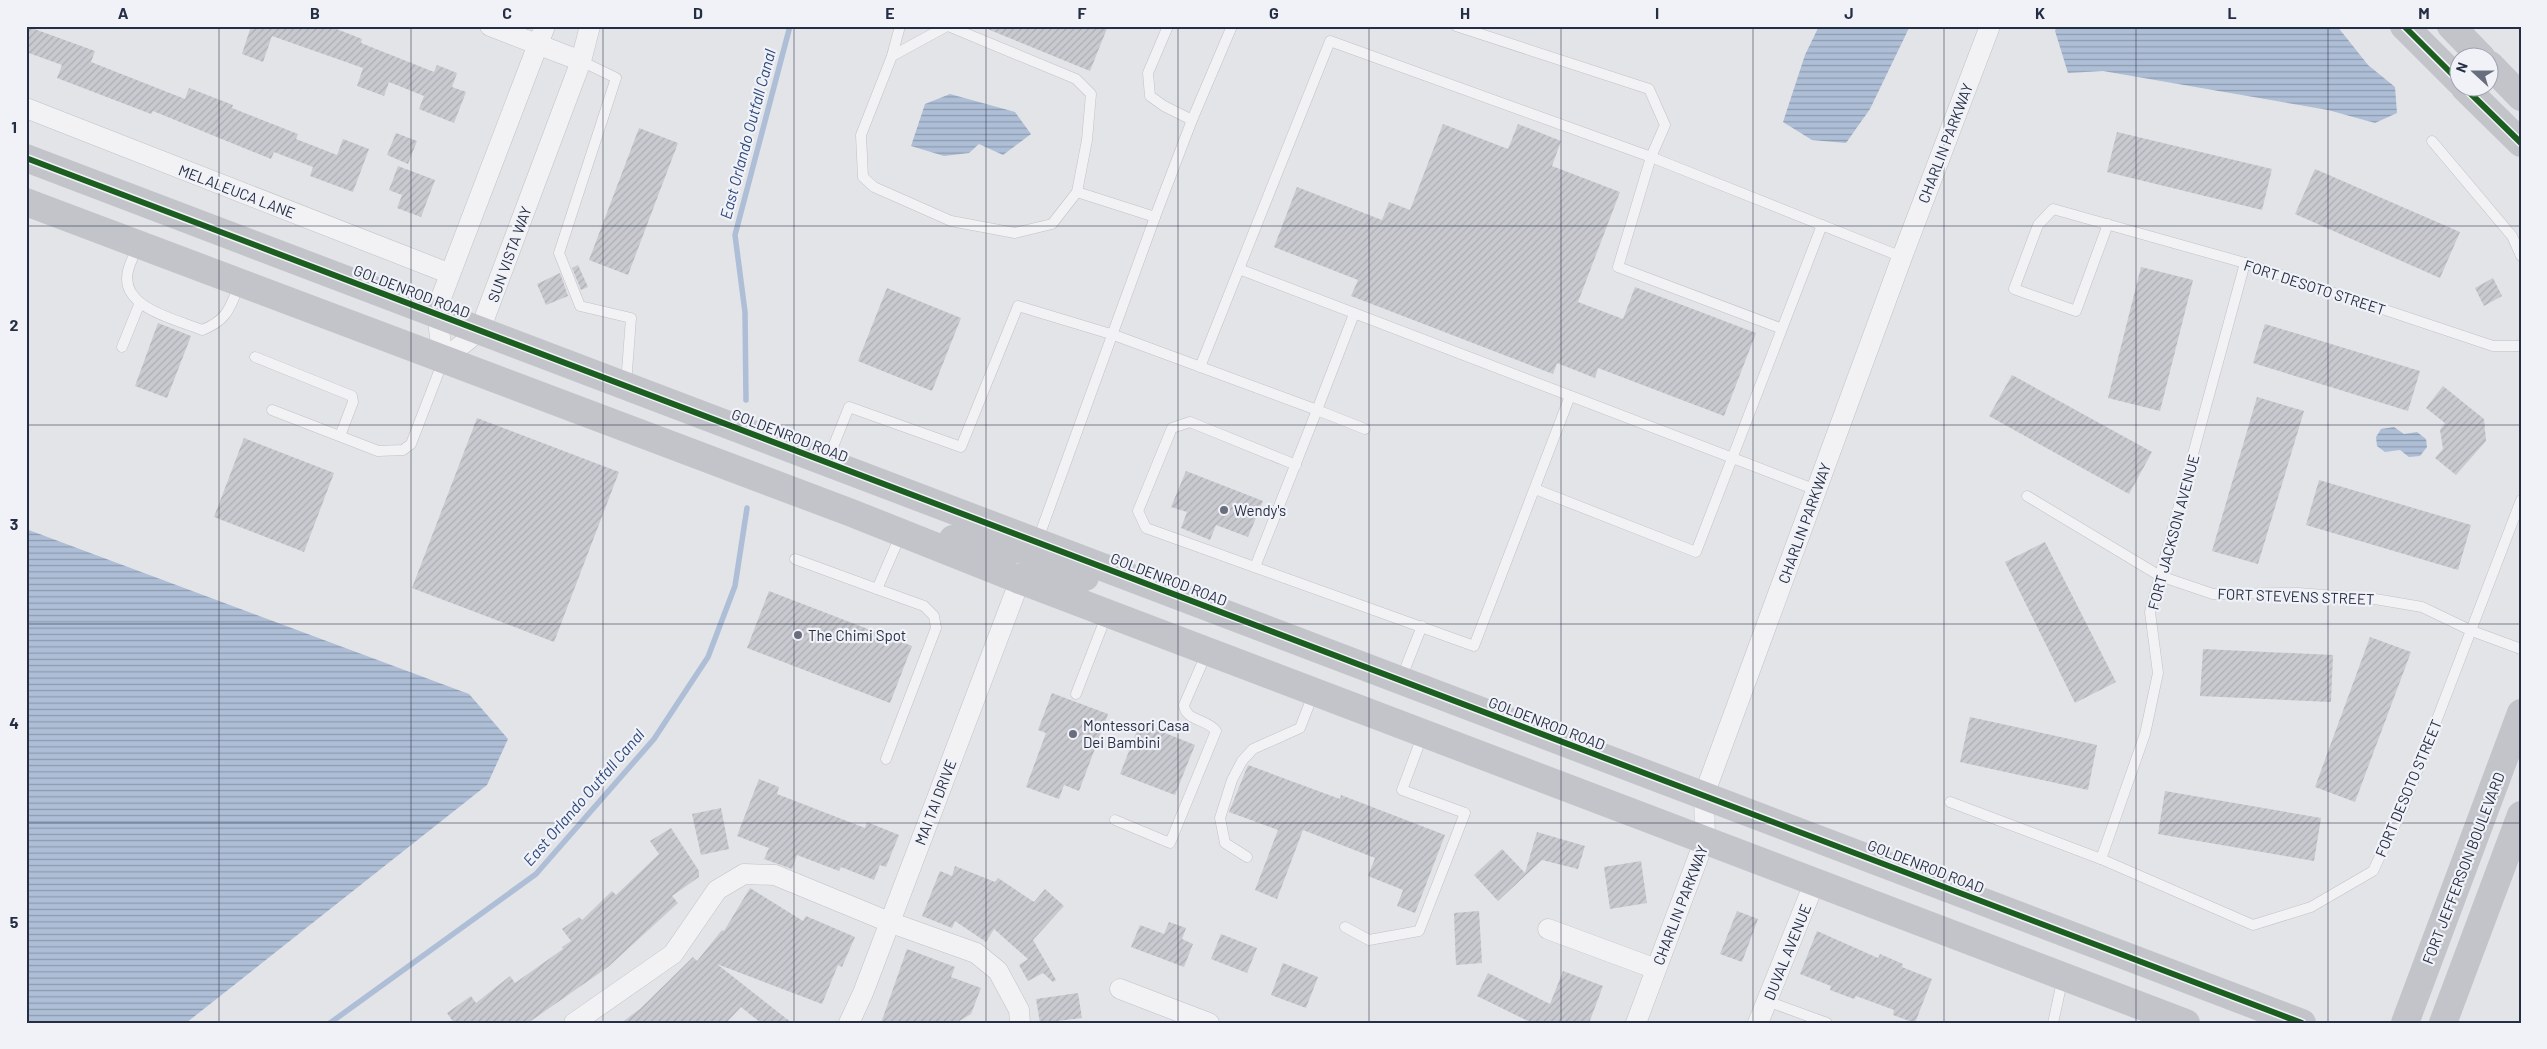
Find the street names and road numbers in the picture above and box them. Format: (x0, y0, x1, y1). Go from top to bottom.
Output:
street label: CHARLIN PARKWAY (1914, 80, 1976, 206)
street label: MELALEUCA LANE (176, 160, 298, 222)
street label: SUN VISTA WAY (483, 204, 535, 304)
street label: FORT DESOTO STREET (2242, 256, 2388, 318)
street label: GOLDENROD ROAD (351, 261, 473, 321)
street label: GOLDENROD ROAD (729, 405, 851, 465)
street label: FORT JACKSON AVENUE (2144, 452, 2202, 612)
street label: CHARLIN PARKWAY (1774, 460, 1834, 586)
street label: GOLDENROD ROAD (1108, 549, 1230, 609)
street label: FORT STEVENS STREET (2217, 584, 2375, 608)
street label: GOLDENROD ROAD (1486, 693, 1608, 753)
street label: FORT DESOTO STREET (2371, 716, 2445, 860)
street label: MAI TAI DRIVE (910, 757, 960, 847)
street label: FORT JEFFERSON BOULEVARD (2418, 770, 2508, 966)
street label: GOLDENROD ROAD (1865, 836, 1987, 896)
street label: CHARLIN PARKWAY (1649, 842, 1711, 968)
street label: DUVAL AVENUE (1760, 901, 1814, 1003)

